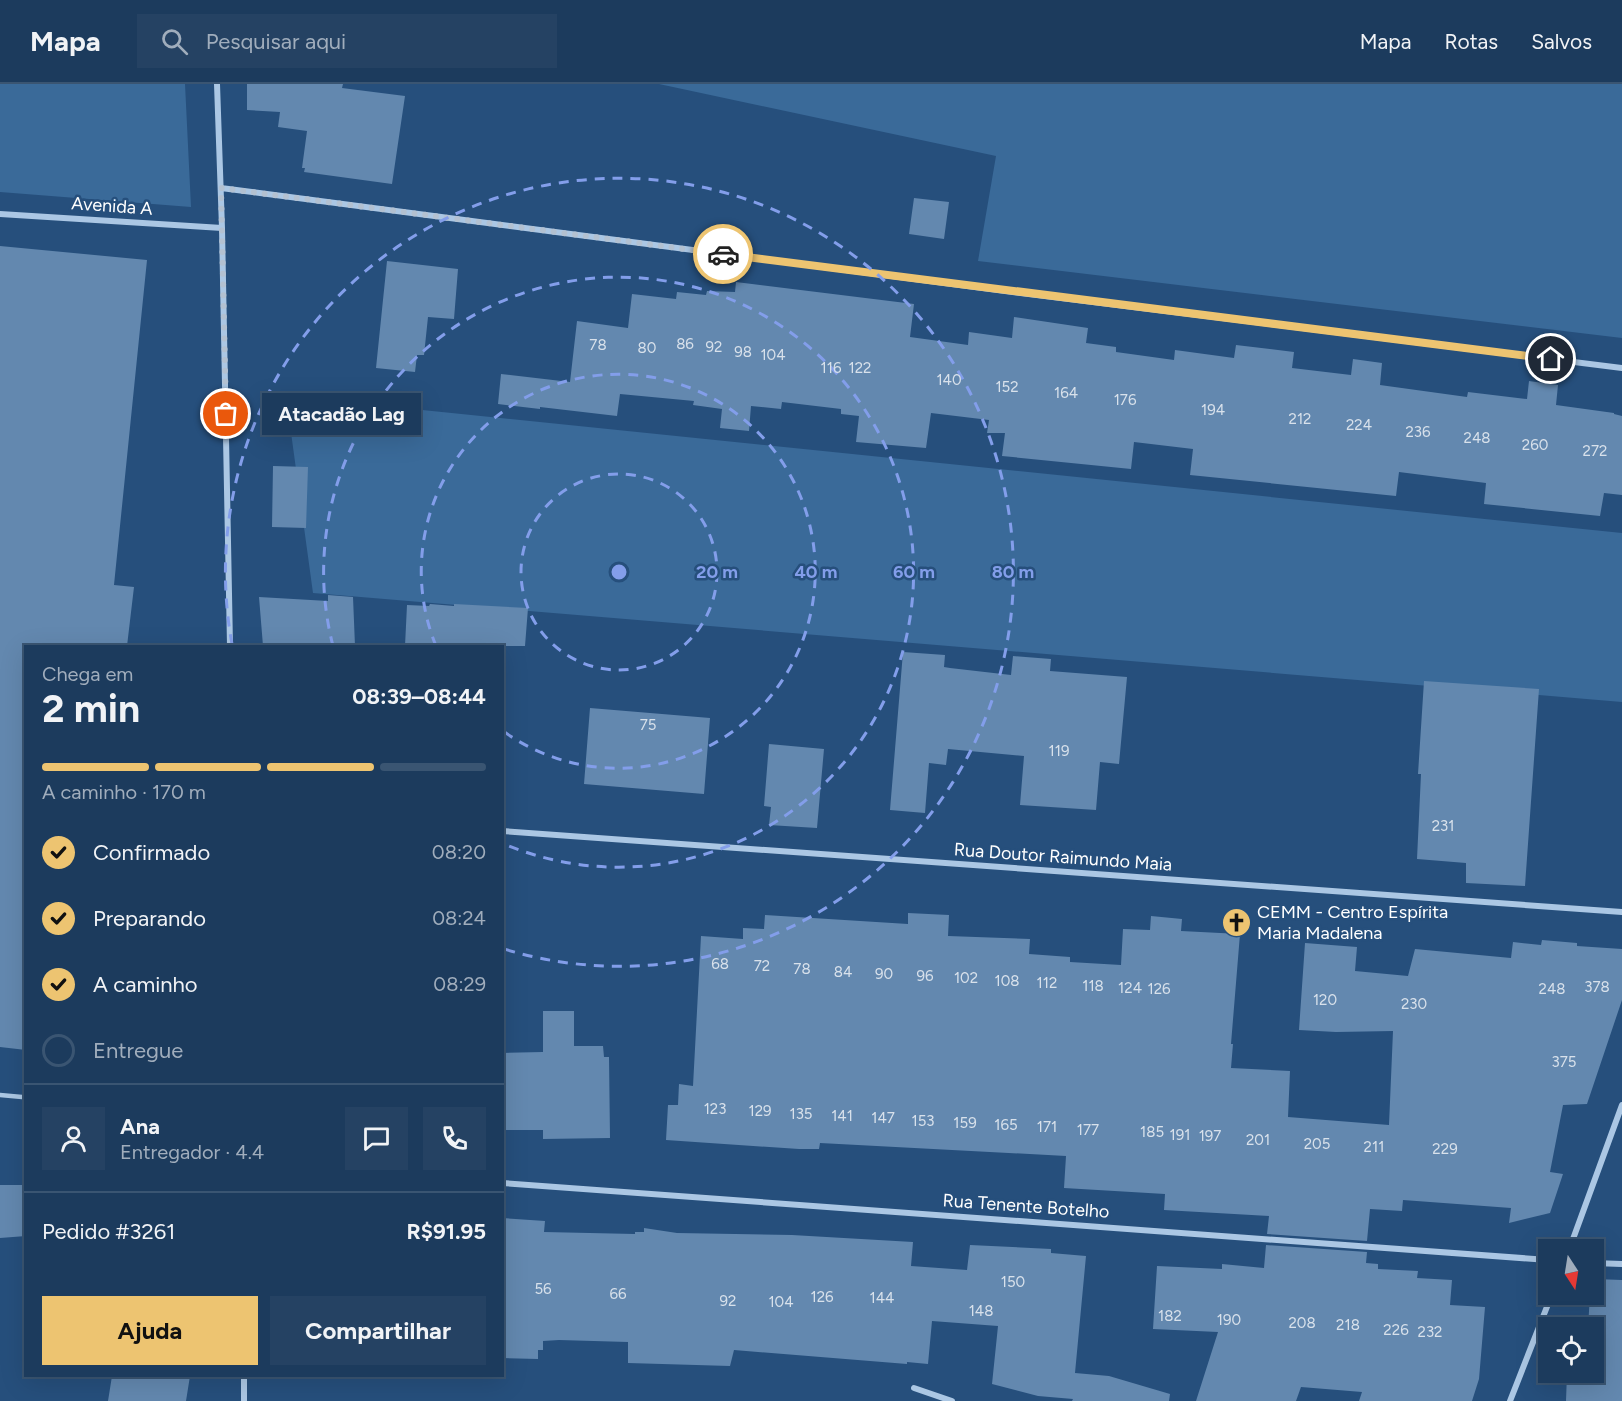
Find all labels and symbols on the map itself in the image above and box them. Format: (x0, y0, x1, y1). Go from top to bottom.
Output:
street label: Avenida A (71, 192, 153, 220)
courier (693, 224, 753, 284)
pin (1525, 333, 1576, 384)
house number: 86 (676, 335, 694, 353)
house number: 78 (589, 336, 607, 354)
house number: 92 (706, 338, 722, 356)
house number: 80 (638, 339, 656, 357)
house number: 98 (734, 343, 752, 361)
house number: 104 (760, 346, 786, 364)
house number: 116 (821, 359, 842, 377)
house number: 122 (849, 359, 871, 377)
house number: 140 (936, 371, 962, 389)
house number: 152 (995, 378, 1019, 396)
house number: 164 (1054, 384, 1078, 402)
pin (200, 388, 251, 439)
house number: 176 (1114, 391, 1137, 409)
callout: Atacadão Lag (262, 393, 421, 435)
house number: 194 (1201, 401, 1225, 419)
house number: 212 (1289, 410, 1311, 428)
house number: 224 (1346, 416, 1372, 434)
house number: 236 (1405, 423, 1431, 441)
house number: 248 (1464, 429, 1490, 447)
house number: 260 (1522, 436, 1548, 454)
house number: 272 (1583, 442, 1607, 460)
text: 20 m (696, 561, 738, 583)
text: 40 m (794, 561, 838, 583)
text: 60 m (893, 561, 935, 583)
text: 80 m (992, 561, 1034, 583)
centre of rings (609, 562, 629, 582)
house number: 75 (640, 716, 656, 734)
house number: 119 (1049, 742, 1069, 760)
house number: 231 (1432, 817, 1454, 835)
street label: Rua Doutor Raimundo Maia (953, 838, 1173, 876)
place label: CEMM - Centro Espírita Maria Madalena (1257, 901, 1448, 944)
church icon: CEMM - Centro Espírita Maria Madalena (1220, 906, 1252, 938)
house number: 68 (711, 955, 729, 973)
house number: 72 (754, 957, 770, 975)
house number: 78 (793, 960, 811, 978)
house number: 84 (834, 963, 852, 981)
house number: 90 (875, 965, 893, 983)
house number: 96 (917, 967, 934, 985)
house number: 102 (954, 969, 978, 987)
house number: 108 (994, 972, 1020, 990)
house number: 112 (1037, 974, 1057, 992)
house number: 118 (1082, 977, 1104, 995)
house number: 378 (1584, 978, 1610, 996)
house number: 124 (1118, 979, 1142, 997)
house number: 126 (1147, 980, 1171, 998)
house number: 248 (1539, 980, 1565, 998)
house number: 120 (1313, 991, 1337, 1009)
house number: 230 (1401, 995, 1427, 1013)
house number: 375 (1552, 1053, 1576, 1071)
house number: 123 (704, 1100, 726, 1118)
house number: 129 (748, 1102, 772, 1120)
house number: 135 (790, 1105, 812, 1123)
house number: 141 (831, 1107, 853, 1125)
house number: 147 (871, 1109, 895, 1127)
house number: 153 (912, 1112, 934, 1130)
house number: 159 (953, 1114, 977, 1132)
house number: 165 (994, 1116, 1018, 1134)
house number: 171 (1037, 1118, 1057, 1136)
house number: 177 (1077, 1121, 1099, 1139)
house number: 185 (1140, 1123, 1164, 1141)
house number: 191 (1170, 1126, 1190, 1144)
house number: 197 (1199, 1127, 1221, 1145)
house number: 201 (1246, 1131, 1270, 1149)
house number: 205 (1304, 1135, 1330, 1153)
house number: 211 (1364, 1138, 1384, 1156)
house number: 229 (1432, 1140, 1458, 1158)
street label: Rua Tenente Botelho (942, 1189, 1110, 1223)
north arrow (1538, 1239, 1604, 1305)
house number: 150 (1001, 1273, 1025, 1291)
house number: 56 (534, 1280, 552, 1298)
house number: 66 (610, 1285, 627, 1303)
house number: 126 (810, 1288, 834, 1306)
house number: 144 (870, 1289, 894, 1307)
house number: 92 (720, 1292, 736, 1310)
house number: 104 (768, 1293, 794, 1311)
house number: 148 (969, 1302, 993, 1320)
house number: 182 (1158, 1307, 1182, 1325)
house number: 190 (1217, 1311, 1241, 1329)
house number: 208 (1288, 1314, 1316, 1332)
house number: 218 (1336, 1316, 1360, 1334)
house number: 226 (1383, 1321, 1409, 1339)
house number: 232 (1418, 1323, 1442, 1341)

